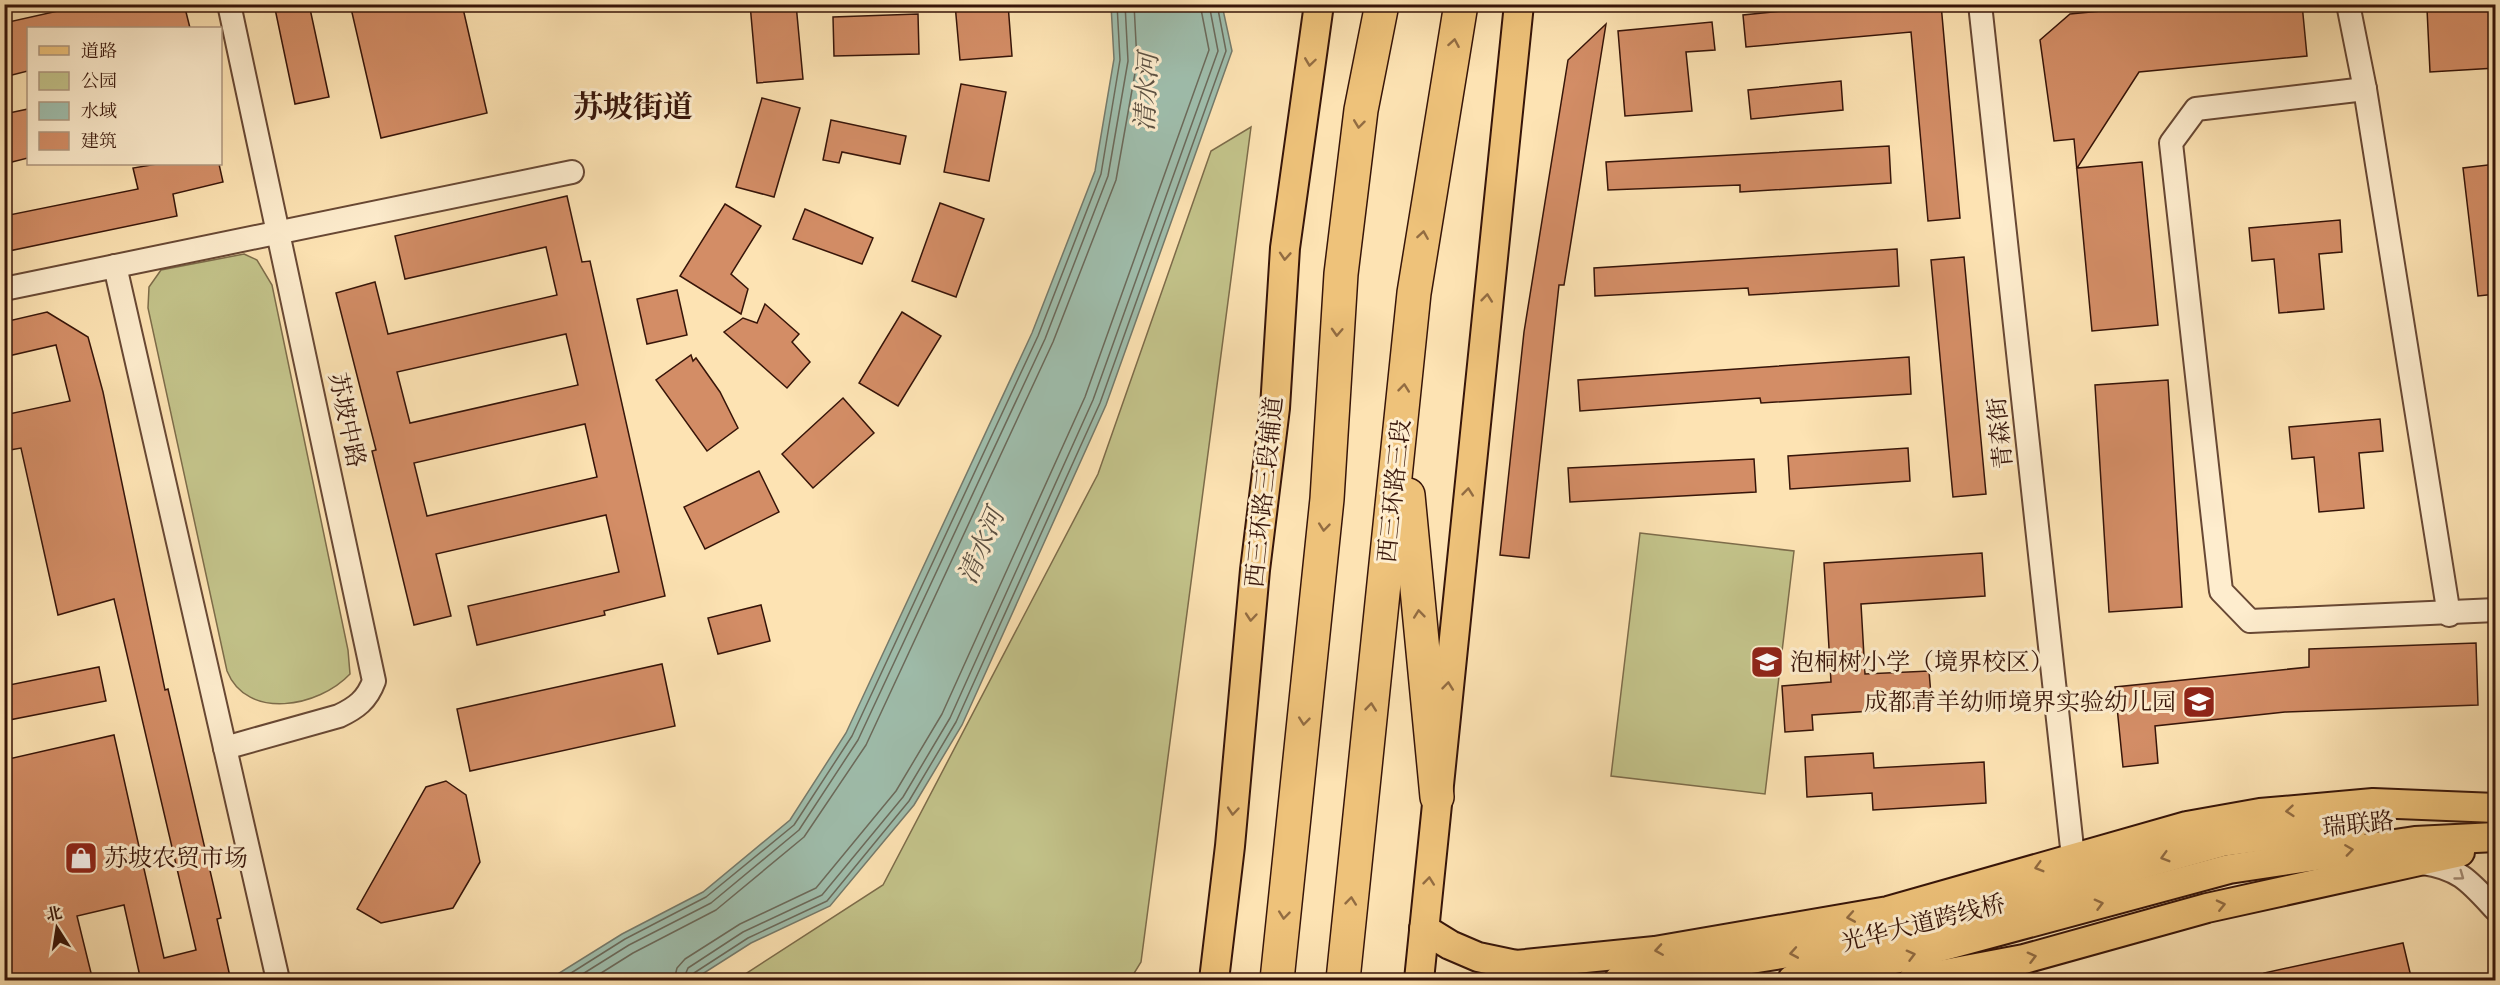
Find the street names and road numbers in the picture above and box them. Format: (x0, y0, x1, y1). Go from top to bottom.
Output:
street label: 苏坡中路 (320, 369, 375, 470)
street label: 西三环路三段辅道 (1236, 395, 1291, 589)
street label: 青森街 (1978, 395, 2021, 471)
street label: 西三环路三段 (1369, 418, 1418, 564)
street label: 瑞联路 (2320, 802, 2396, 845)
street label: 光华大道跨线桥 (1837, 885, 2009, 960)

